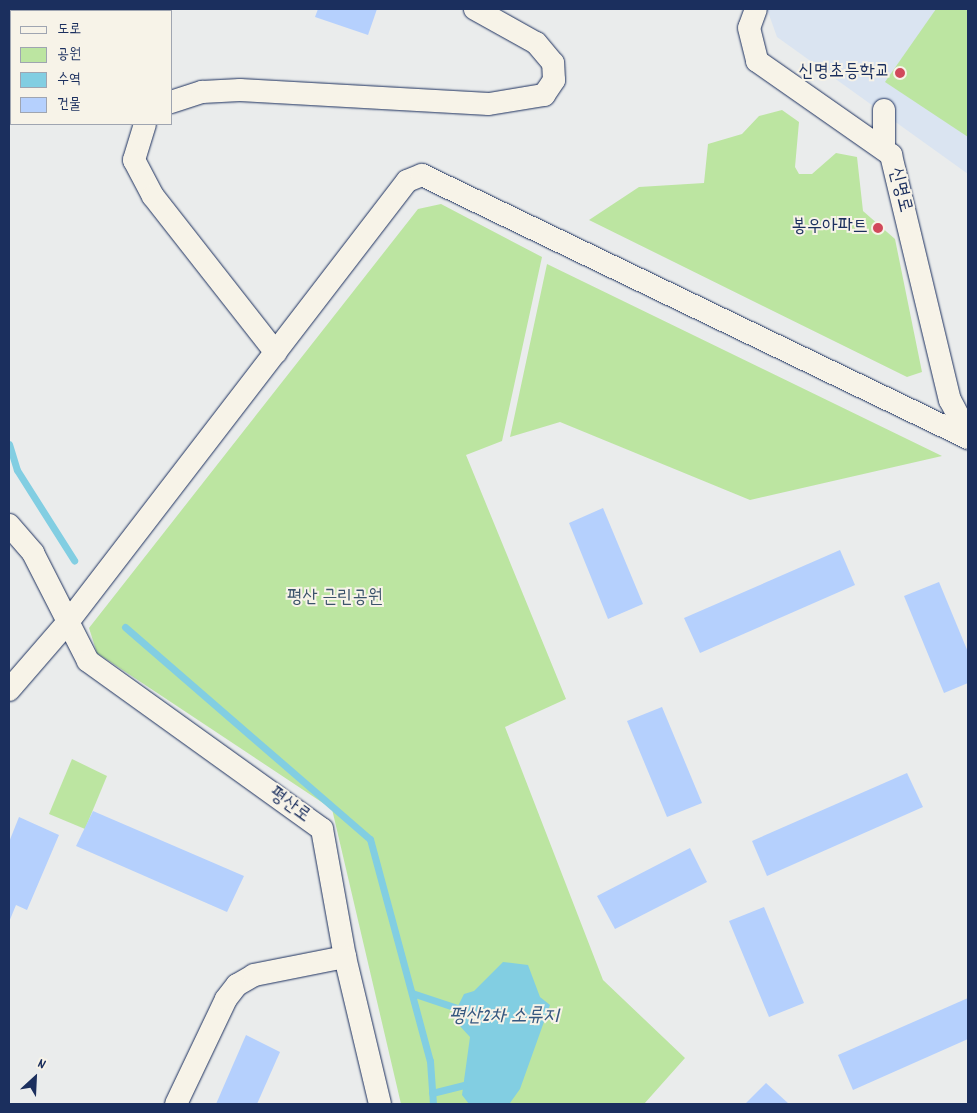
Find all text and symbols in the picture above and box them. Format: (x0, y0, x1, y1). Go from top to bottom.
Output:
legend (10, 10, 172, 125)
text: 도로 (57, 19, 81, 41)
text: 공원 (57, 44, 81, 66)
place label: 신명초등학교 (798, 62, 890, 84)
marker: 신명초등학교 (894, 67, 906, 79)
text: 수역 (57, 69, 81, 91)
text: 건물 (57, 94, 81, 116)
street label: 신명로 (882, 165, 916, 215)
place label: 봉우아파트 (792, 217, 868, 239)
marker: 봉우아파트 (872, 222, 884, 234)
park label: 평산 근린공원 (287, 588, 383, 610)
street label: 평산로 (264, 783, 314, 829)
water label: 평산2차 소류지 (449, 1005, 559, 1029)
north arrow (10, 1053, 60, 1103)
text: N (34, 1054, 49, 1075)

